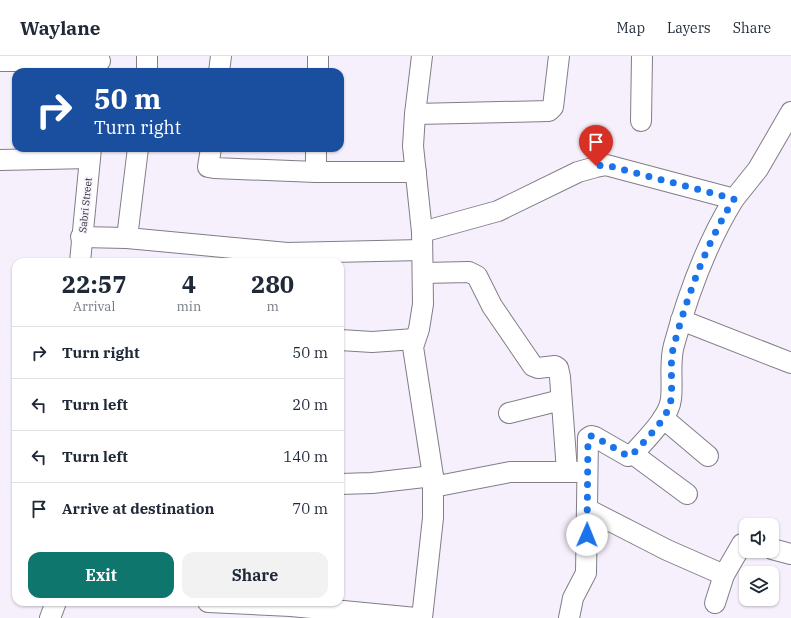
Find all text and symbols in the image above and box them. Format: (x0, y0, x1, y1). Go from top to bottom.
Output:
text: Waylane (20, 16, 101, 40)
text: Map (617, 19, 645, 37)
text: Layers (667, 19, 711, 37)
text: Share (733, 19, 771, 37)
text: 50 m (94, 80, 161, 117)
icon: right (28, 84, 80, 136)
text: Turn right (94, 116, 181, 139)
pin (579, 125, 613, 166)
icon: arrive (585, 131, 607, 153)
street label: Sabri Street (76, 176, 95, 233)
text: 22:57 (62, 268, 127, 300)
text: 4 (182, 268, 196, 300)
text: 280 (251, 268, 294, 300)
text: Arrival (73, 298, 115, 315)
text: min (176, 298, 201, 315)
text: m (266, 298, 279, 315)
icon: right (28, 342, 50, 364)
text: Turn right (62, 343, 140, 362)
text: 50 m (292, 343, 328, 362)
icon: left (28, 394, 50, 416)
text: Turn left (62, 395, 128, 414)
text: 20 m (292, 395, 328, 414)
icon: left (28, 446, 50, 468)
text: Turn left (62, 447, 128, 466)
text: 140 m (283, 447, 328, 466)
icon: arrive (28, 498, 50, 520)
text: Arrive at destination (62, 499, 214, 518)
text: 70 m (292, 499, 328, 518)
position arrow (566, 514, 608, 556)
map controls (739, 518, 779, 606)
button: sound (739, 518, 779, 558)
button: Exit (28, 552, 174, 598)
button: Share (182, 552, 328, 598)
button: layers (739, 566, 779, 606)

